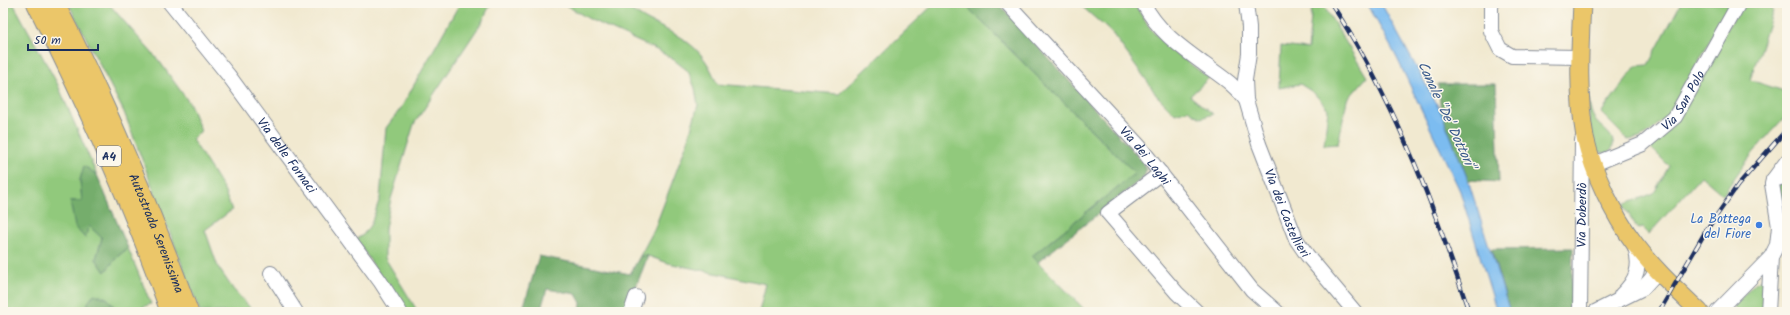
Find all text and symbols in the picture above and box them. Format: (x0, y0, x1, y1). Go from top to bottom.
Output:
scale bar (28, 26, 98, 52)
text: 50 m (34, 31, 61, 50)
water label: Canale "De' Dottori" (1411, 58, 1482, 176)
street label: Via San Polo (1657, 67, 1711, 137)
street label: Via delle Fornaci (251, 113, 322, 199)
street label: Via dei Laghi (1114, 122, 1176, 191)
road number: A4 (97, 146, 121, 166)
street label: Via dei Castellieri (1258, 166, 1315, 263)
street label: Autostrada Serenissima (122, 170, 189, 296)
street label: Via Doberdò (1572, 182, 1594, 248)
place label: La Bottega del Fiore (1690, 209, 1751, 245)
marker: La Bottega del Fiore (1754, 220, 1764, 230)

